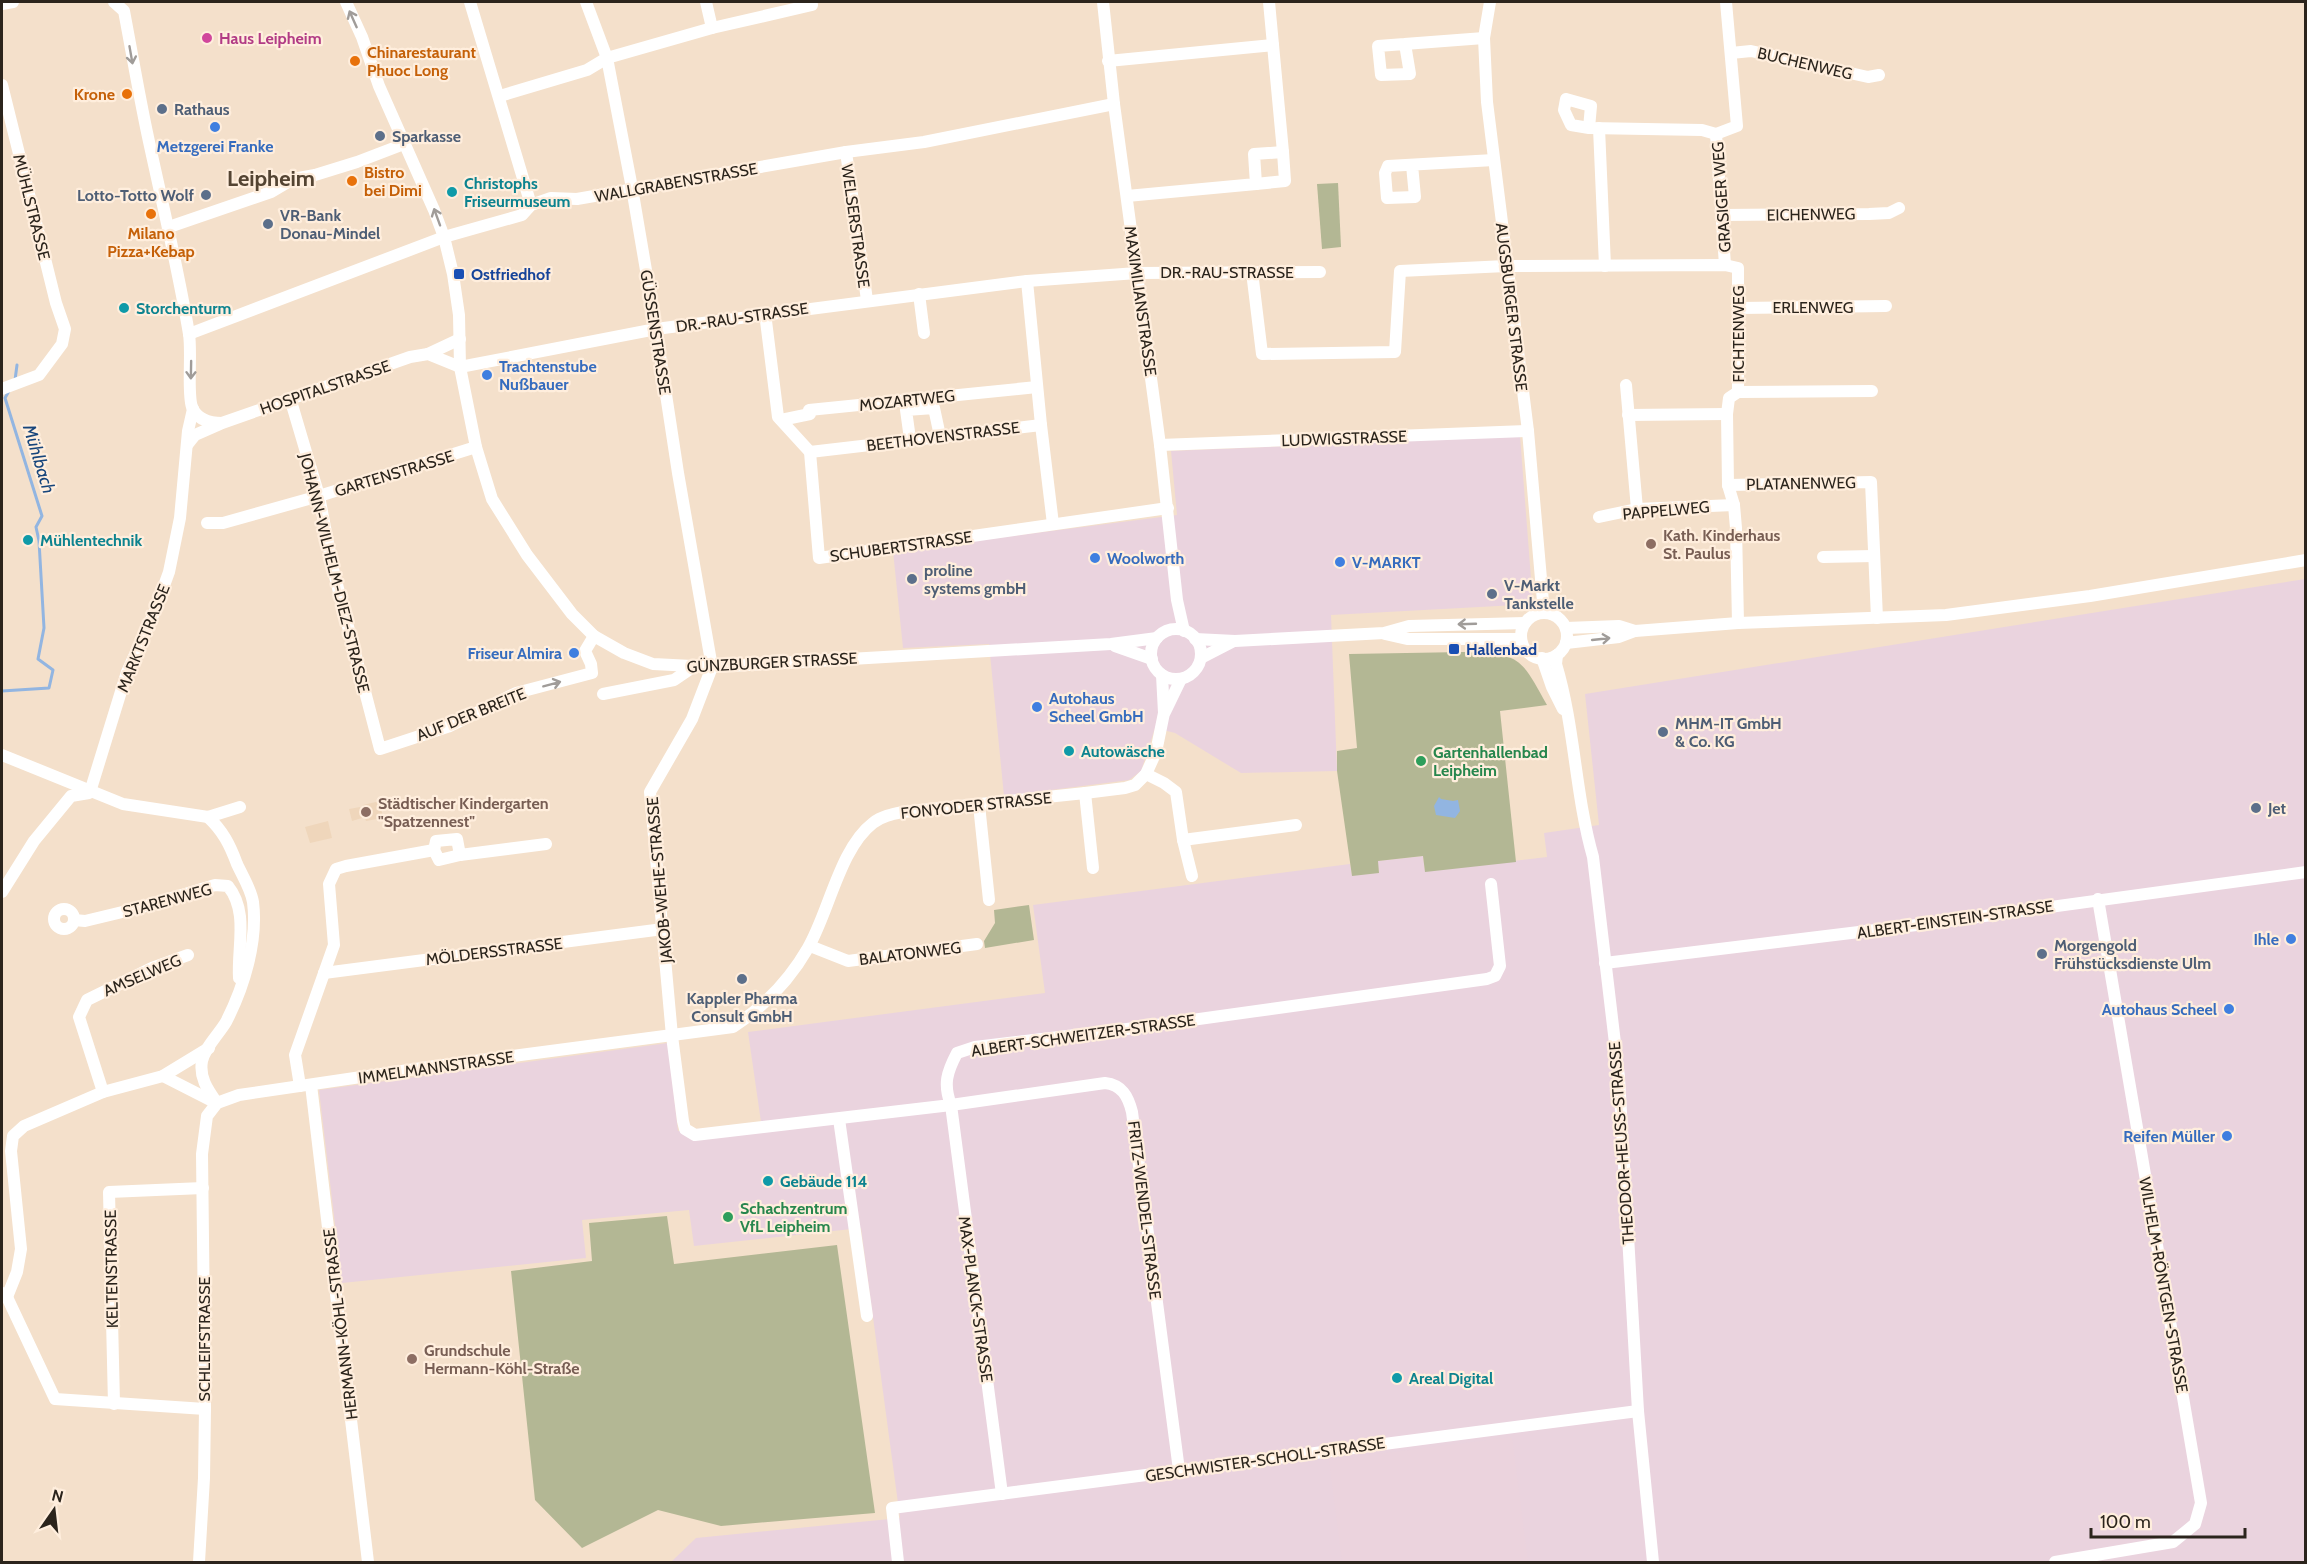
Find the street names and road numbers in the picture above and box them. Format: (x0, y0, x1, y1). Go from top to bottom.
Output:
street label: BUCHENWEG (1755, 43, 1854, 84)
street label: GRASIGER WEG (1708, 141, 1735, 253)
street label: MÜHLSTRASSE (9, 152, 54, 262)
street label: WALLGRABENSTRASSE (593, 159, 759, 206)
street label: WELSERSTRASSE (837, 163, 874, 289)
street label: EICHENWEG (1766, 204, 1856, 225)
street label: AUGSBURGER STRASSE (1492, 222, 1531, 393)
street label: MAXIMILIANSTRASSE (1121, 225, 1160, 378)
street label: DR.-RAU-STRASSE (1160, 263, 1294, 282)
street label: GÜSSENSTRASSE (636, 268, 675, 396)
street label: FICHTENWEG (1729, 286, 1748, 382)
street label: ERLENWEG (1772, 298, 1854, 317)
street label: DR.-RAU-STRASSE (675, 299, 810, 336)
street label: HOSPITALSTRASSE (257, 356, 393, 419)
street label: MOZARTWEG (858, 386, 956, 415)
street label: BEETHOVENSTRASSE (865, 418, 1021, 455)
street label: LUDWIGSTRASSE (1281, 427, 1407, 450)
street label: GARTENSTRASSE (332, 446, 456, 501)
street label: JOHANN-WILHELM-DIEZ-STRASSE (295, 450, 374, 695)
street label: PLATANENWEG (1746, 473, 1856, 494)
street label: PAPPELWEG (1622, 497, 1710, 524)
street label: SCHUBERTSTRASSE (829, 527, 974, 566)
street label: MARKTSTRASSE (113, 581, 174, 695)
street label: GÜNZBURGER STRASSE (686, 649, 858, 676)
street label: AUF DER BREITE (414, 684, 529, 745)
street label: FONYODER STRASSE (900, 788, 1052, 823)
street label: JAKOB-WEHE-STRASSE (643, 796, 676, 965)
street label: STARENWEG (121, 880, 214, 921)
street label: ALBERT-EINSTEIN-STRASSE (1856, 896, 2055, 943)
street label: MÖLDERSSTRASSE (425, 934, 564, 969)
street label: BALATONWEG (858, 938, 962, 969)
street label: AMSELWEG (100, 951, 184, 1000)
street label: ALBERT-SCHWEITZER-STRASSE (970, 1010, 1196, 1061)
street label: THEODOR-HEUSS-STRASSE (1605, 1041, 1638, 1245)
street label: IMMELMANNSTRASSE (357, 1047, 515, 1088)
street label: FRITZ-WENDEL-STRASSE (1124, 1120, 1165, 1301)
street label: WILHELM-RÖNTGEN-STRASSE (2135, 1176, 2192, 1395)
street label: KELTENSTRASSE (101, 1209, 122, 1328)
street label: MAX-PLANCK-STRASSE (954, 1215, 997, 1383)
street label: HERMANN-KÖHL-STRASSE (319, 1227, 362, 1421)
street label: SCHLEIFSTRASSE (195, 1276, 214, 1401)
street label: GESCHWISTER-SCHOLL-STRASSE (1144, 1433, 1386, 1486)

